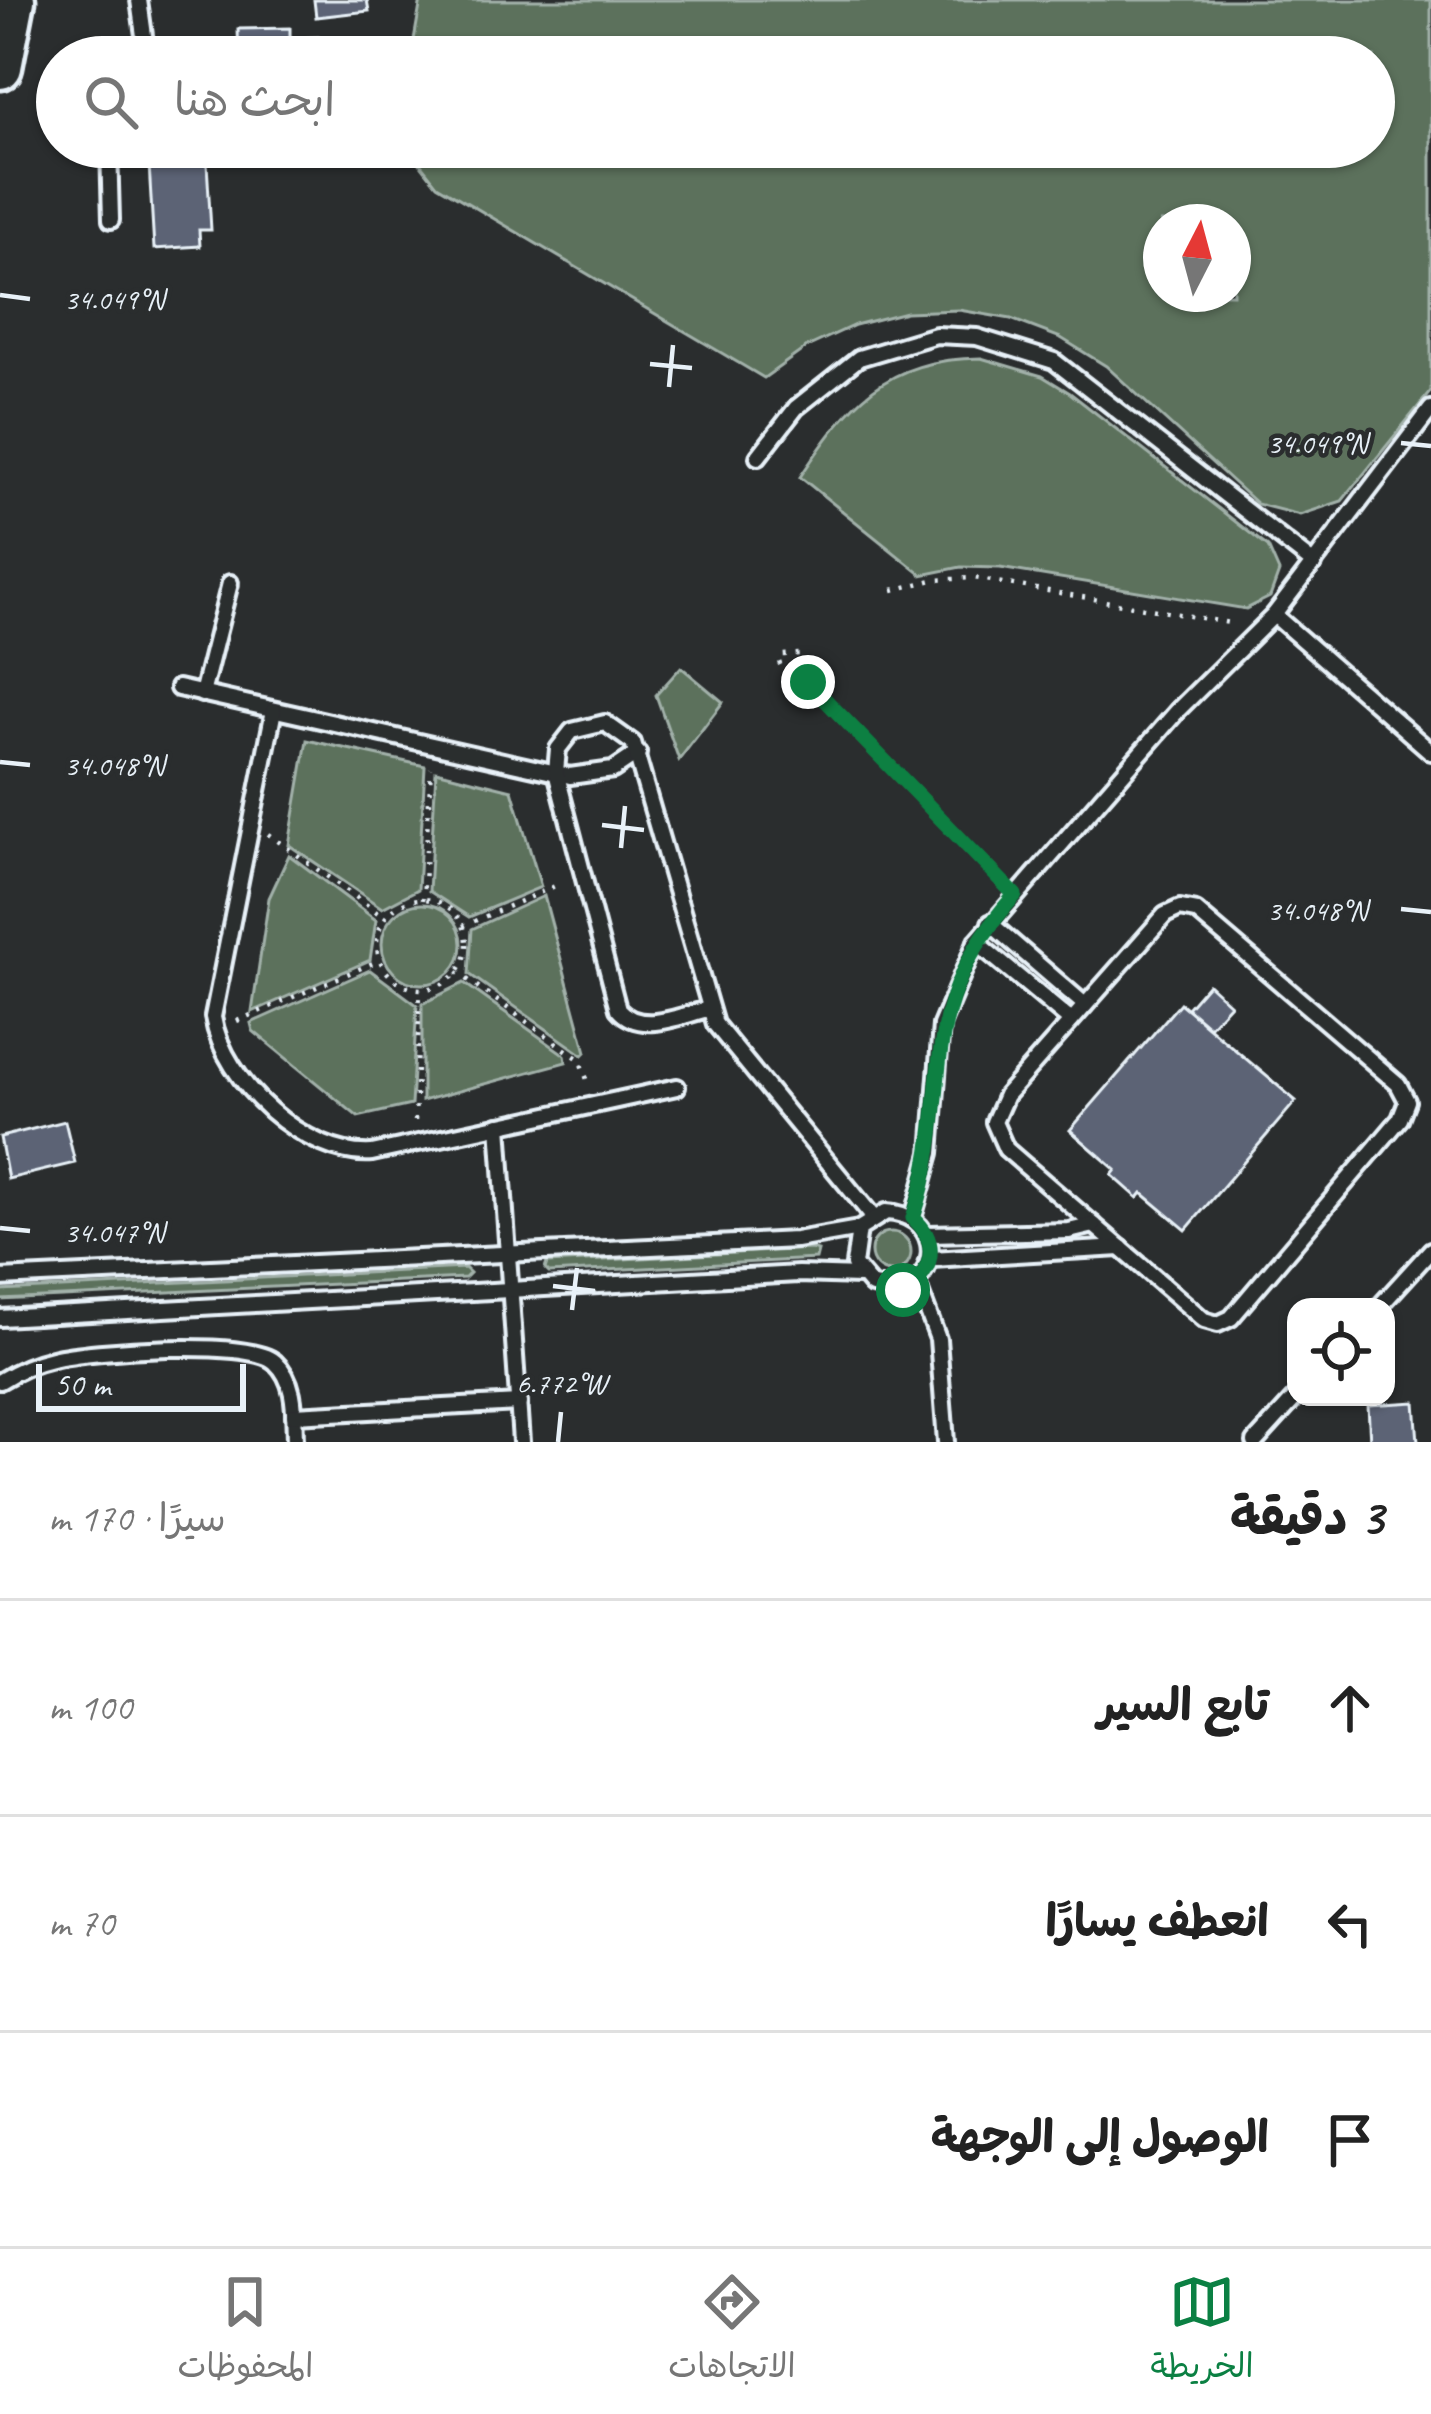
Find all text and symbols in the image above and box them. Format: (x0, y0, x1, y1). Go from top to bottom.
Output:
search box (36, 36, 1395, 168)
icon: search (78, 69, 144, 135)
text: ابحث هنا (174, 72, 335, 129)
north arrow (1143, 204, 1251, 312)
text: 34.049°N (64, 280, 169, 318)
text: 34.049°N (1267, 424, 1372, 462)
route end (781, 655, 835, 709)
text: 34.048°N (64, 746, 169, 784)
text: 34.048°N (1267, 891, 1372, 929)
text: 34.047°N (64, 1213, 169, 1251)
route start (876, 1263, 930, 1317)
map controls (1287, 1298, 1395, 1406)
button: locate (1287, 1298, 1395, 1406)
scale bar (36, 1358, 246, 1411)
text: 50 m (54, 1364, 110, 1406)
text: 6.772°W (516, 1364, 611, 1402)
text: 3 دقيقة (1230, 1485, 1383, 1549)
text: سيرًا · 170 m (48, 1494, 226, 1543)
icon: ahead (1317, 1675, 1383, 1741)
text: تابع السير (1098, 1677, 1269, 1734)
text: 100 m (48, 1683, 132, 1732)
icon: left (1317, 1891, 1383, 1957)
text: انعطف يسارًا (1045, 1893, 1269, 1950)
text: 70 m (48, 1899, 114, 1948)
icon: arrive (1317, 2107, 1383, 2173)
text: الوصول إلى الوجهة (931, 2109, 1269, 2166)
tab: المحفوظات (177, 2269, 313, 2395)
tab: الاتجاهات (668, 2269, 796, 2395)
tab: الخريطة (1151, 2269, 1254, 2395)

